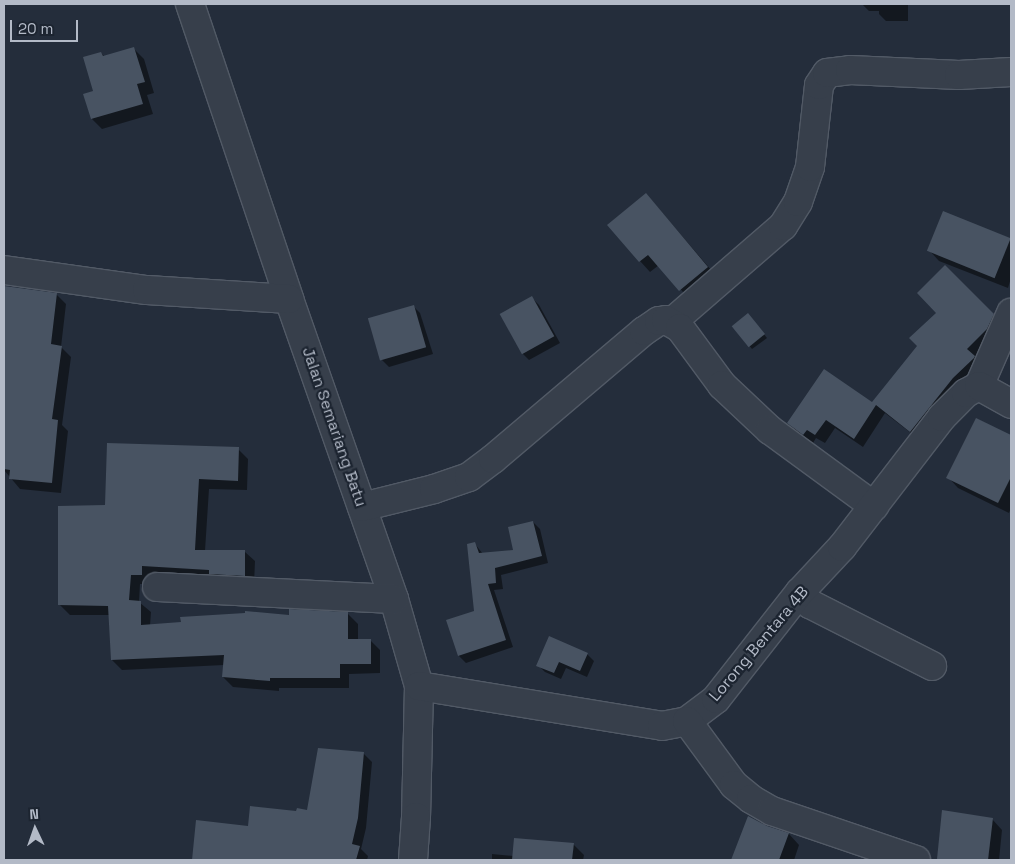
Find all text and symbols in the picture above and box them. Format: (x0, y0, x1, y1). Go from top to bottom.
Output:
scale bar (12, 10, 80, 42)
text: 20 m (18, 19, 53, 38)
street label: Jalan Semariang Batu (298, 345, 370, 509)
street label: Lorong Bentara 4B (705, 583, 813, 705)
north arrow (10, 804, 60, 854)
text: N (29, 805, 39, 823)

